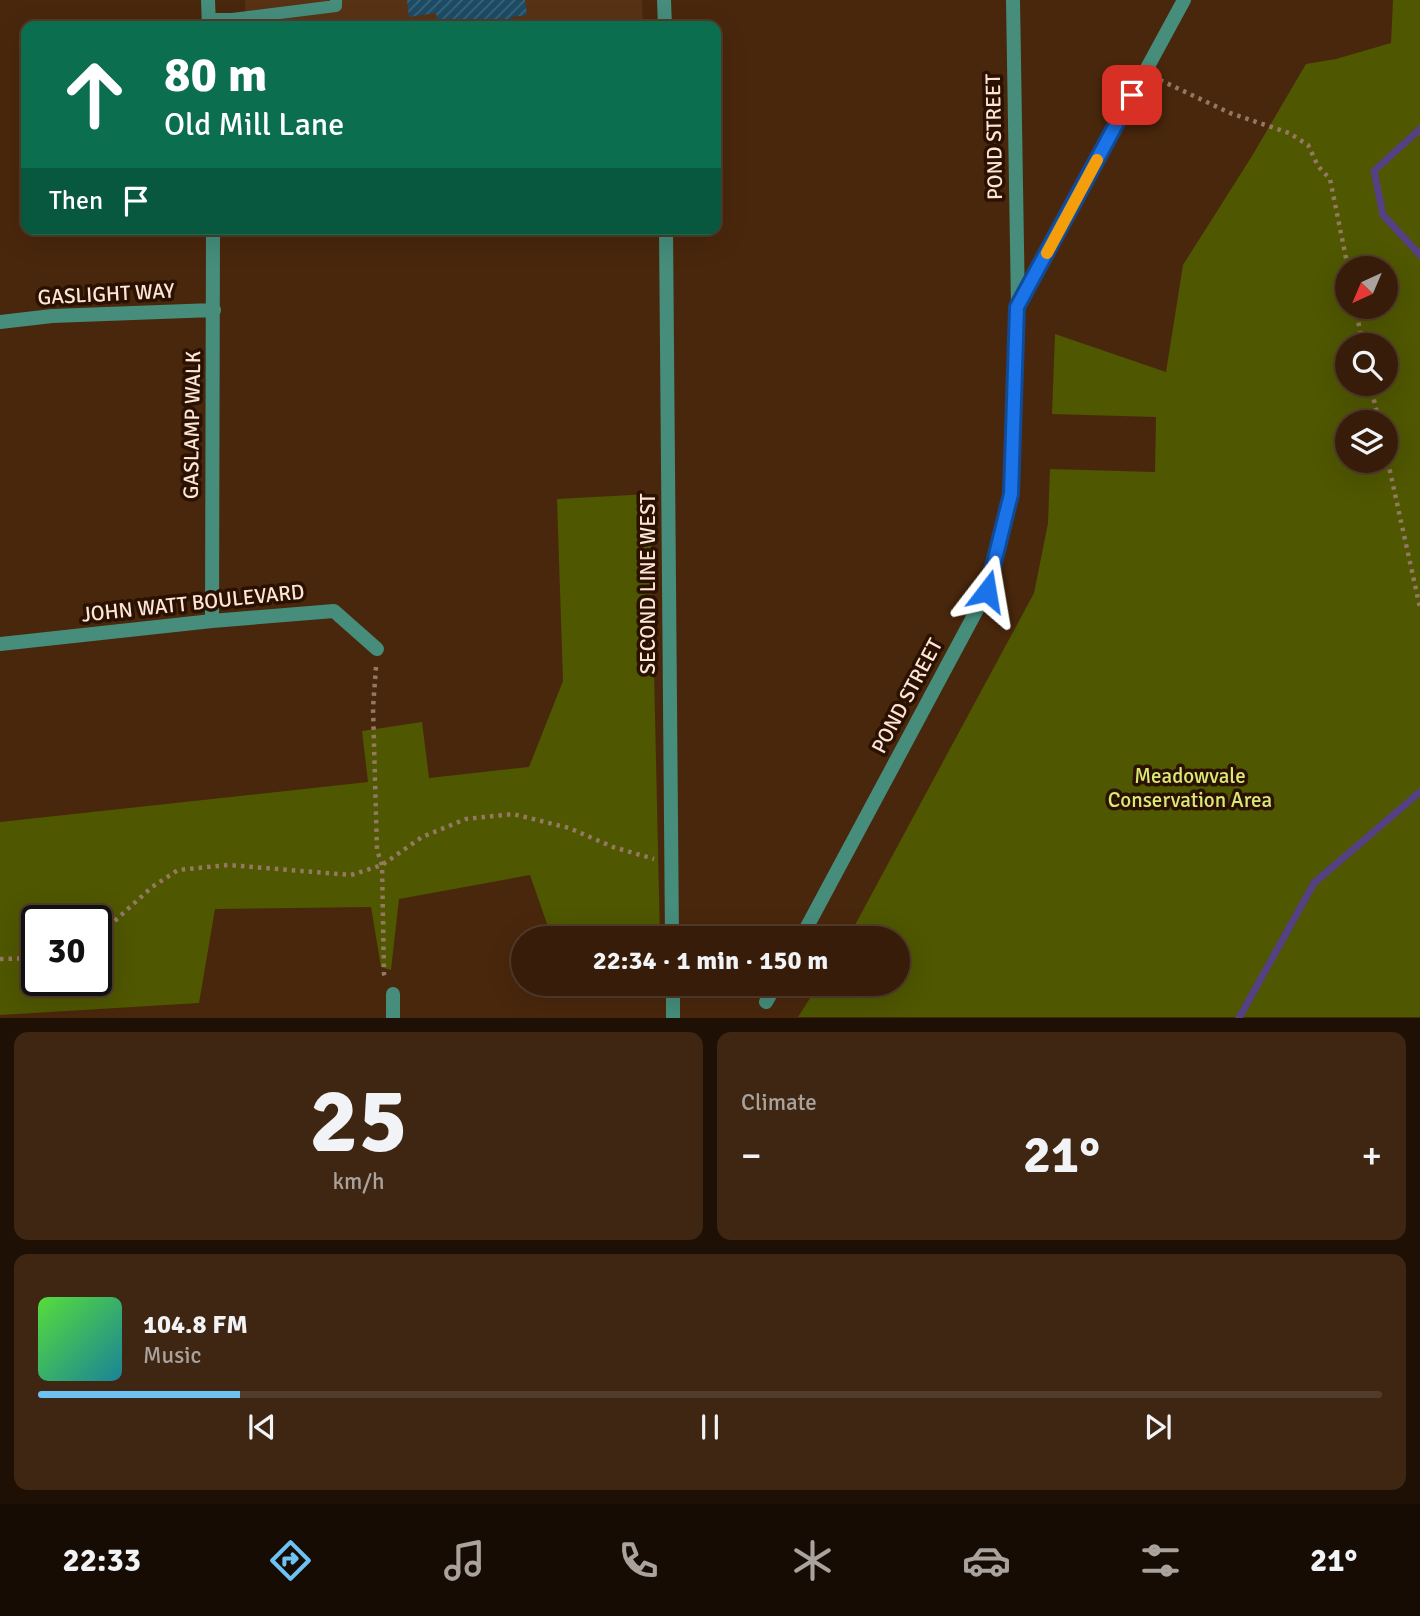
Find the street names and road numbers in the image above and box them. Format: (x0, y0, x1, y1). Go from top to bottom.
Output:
street label: POND STREET (980, 73, 1008, 200)
street label: GASLIGHT WAY (37, 277, 176, 311)
street label: GASLAMP WALK (178, 350, 206, 499)
street label: SECOND LINE WEST (635, 493, 661, 675)
street label: JOHN WATT BOULEVARD (80, 578, 306, 628)
street label: POND STREET (866, 634, 948, 758)

